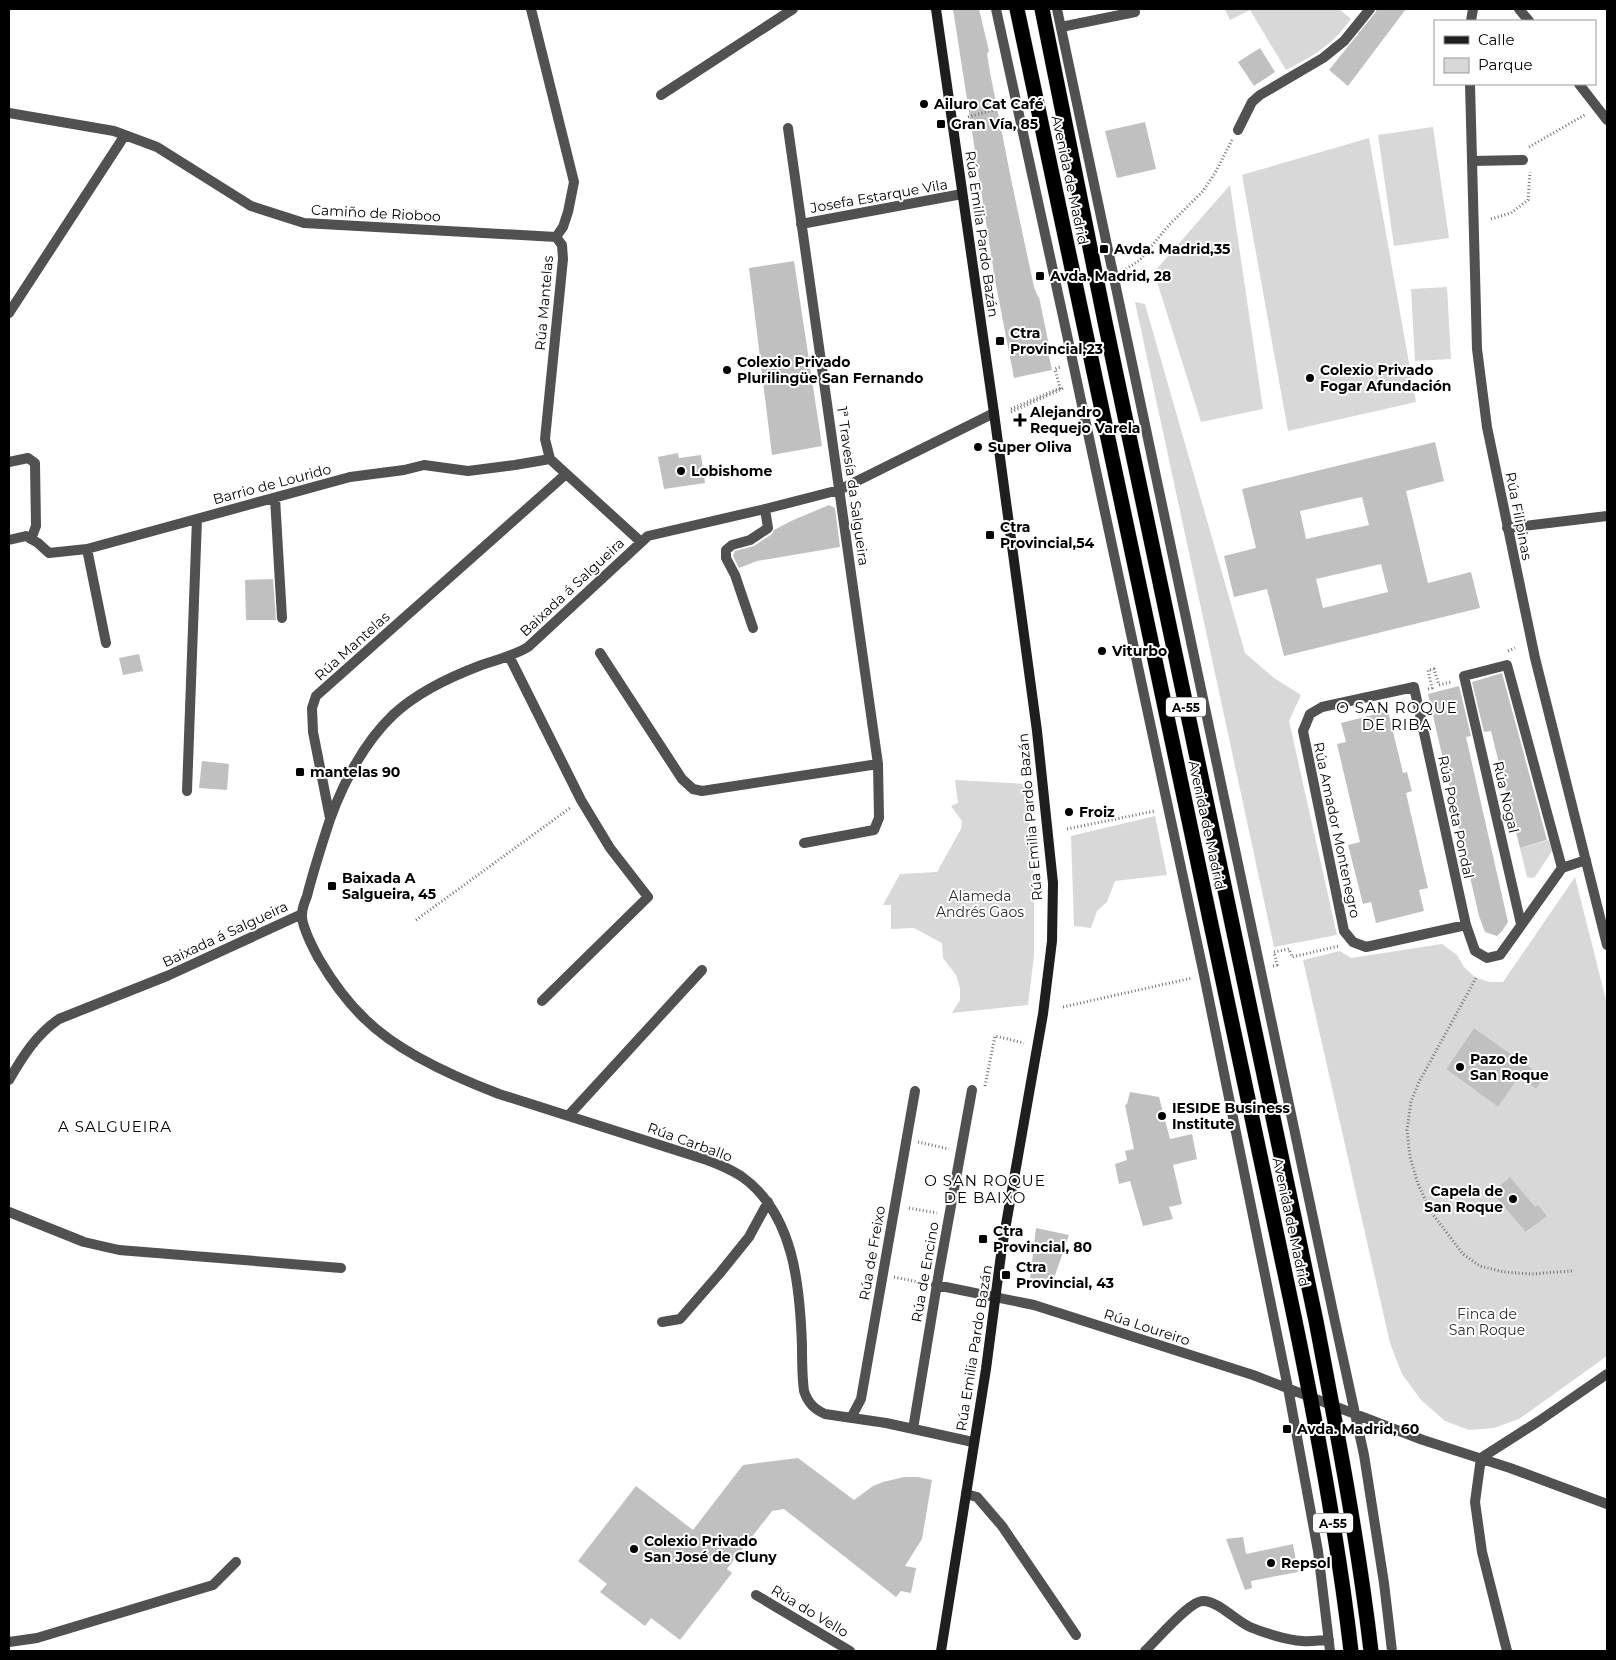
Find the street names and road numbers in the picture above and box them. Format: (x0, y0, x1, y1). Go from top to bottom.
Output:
street label: Avenida de Madrid (1048, 114, 1092, 246)
street label: Rúa Emilia Pardo Bazán (961, 150, 1003, 318)
street label: Josefa Estarque Vila (808, 175, 949, 217)
street label: Camiño de Rioboo (311, 201, 442, 225)
street label: Rúa Mantelas (531, 255, 557, 351)
street label: 1ª Travesía da Salgueira (833, 405, 873, 567)
street label: Barrio de Lourido (211, 460, 333, 508)
street label: Rúa Filipinas (1502, 470, 1536, 562)
street label: Baixada á Salgueira (516, 534, 628, 640)
street label: Rúa Mantelas (311, 607, 394, 685)
road number: A-55 (1166, 698, 1206, 716)
street label: Rúa Emilia Pardo Bazán (1014, 732, 1046, 902)
street label: Rúa Amador Montenegro (1310, 740, 1364, 920)
street label: Rúa Poeta Pondal (1434, 754, 1478, 880)
street label: Avenida de Madrid (1185, 759, 1229, 891)
street label: Rúa Nogal (1489, 759, 1523, 835)
street label: Baixada á Salgueira (159, 897, 291, 971)
street label: Rúa Carballo (645, 1118, 735, 1166)
street label: Avenida de Madrid (1269, 1156, 1313, 1288)
street label: Rúa de Freixo (855, 1204, 889, 1302)
street label: Rúa de Encino (907, 1220, 943, 1324)
street label: Rúa Emilia Pardo Bazán (952, 1264, 996, 1432)
street label: Rúa Loureiro (1102, 1305, 1193, 1349)
road number: A-55 (1313, 1514, 1353, 1532)
street label: Rúa do Vello (768, 1581, 852, 1641)

